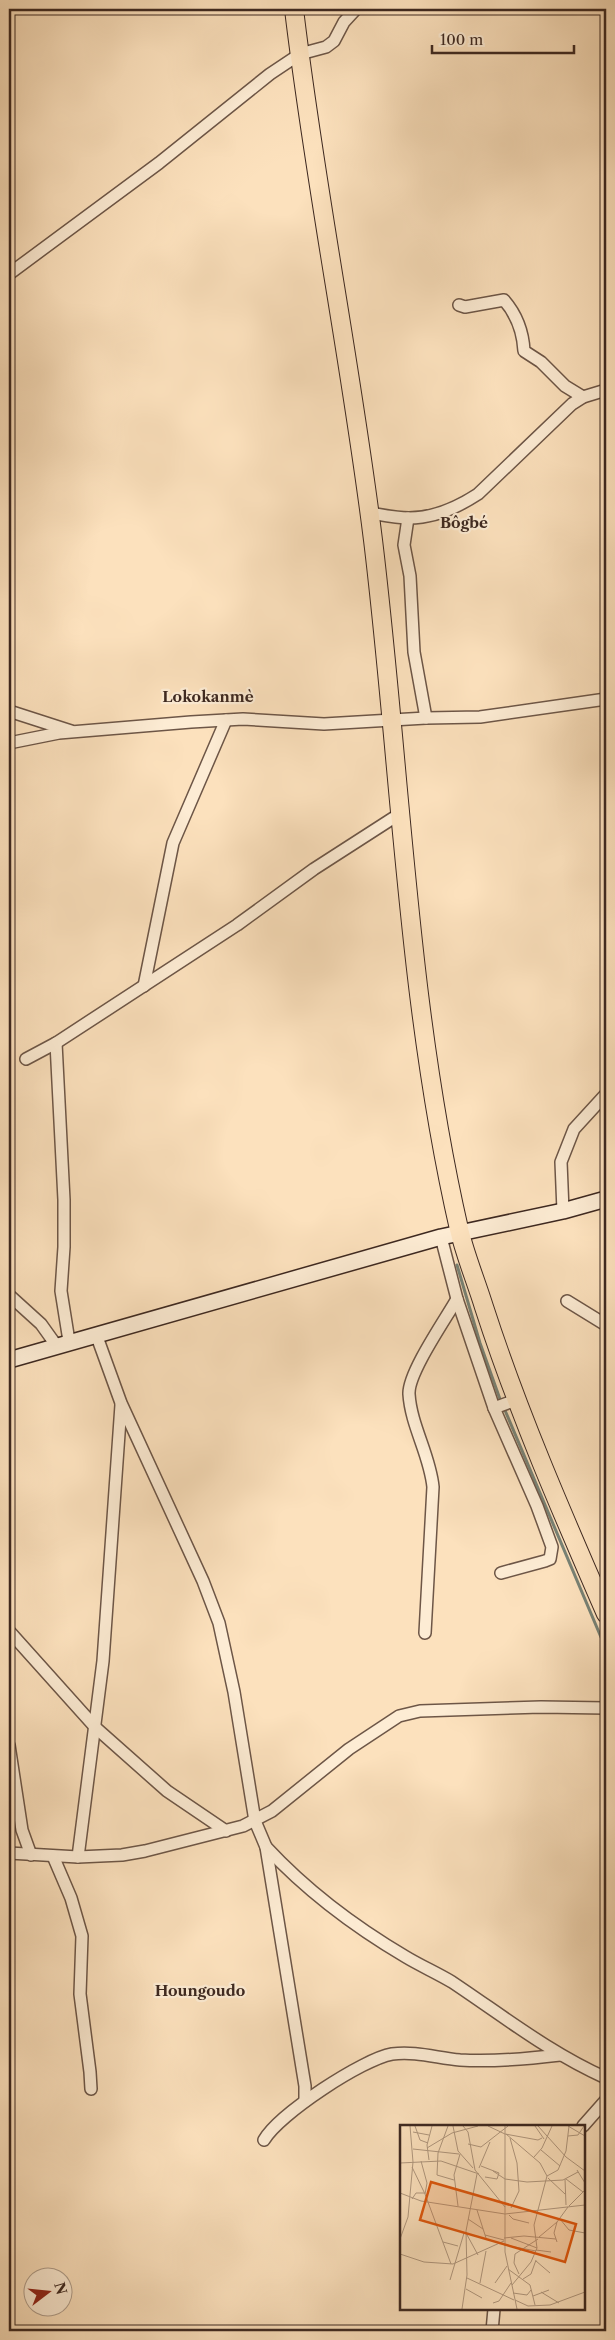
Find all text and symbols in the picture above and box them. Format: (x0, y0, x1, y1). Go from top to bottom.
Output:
scale bar (432, 22, 575, 54)
text: 100 m (440, 30, 483, 49)
district label: Bôgbé (440, 513, 488, 532)
district label: Lokokanmè (162, 687, 254, 706)
district label: Houngoudo (155, 1981, 245, 2000)
inset map (400, 2125, 585, 2310)
north arrow (22, 2268, 72, 2318)
text: N (50, 2280, 71, 2297)

